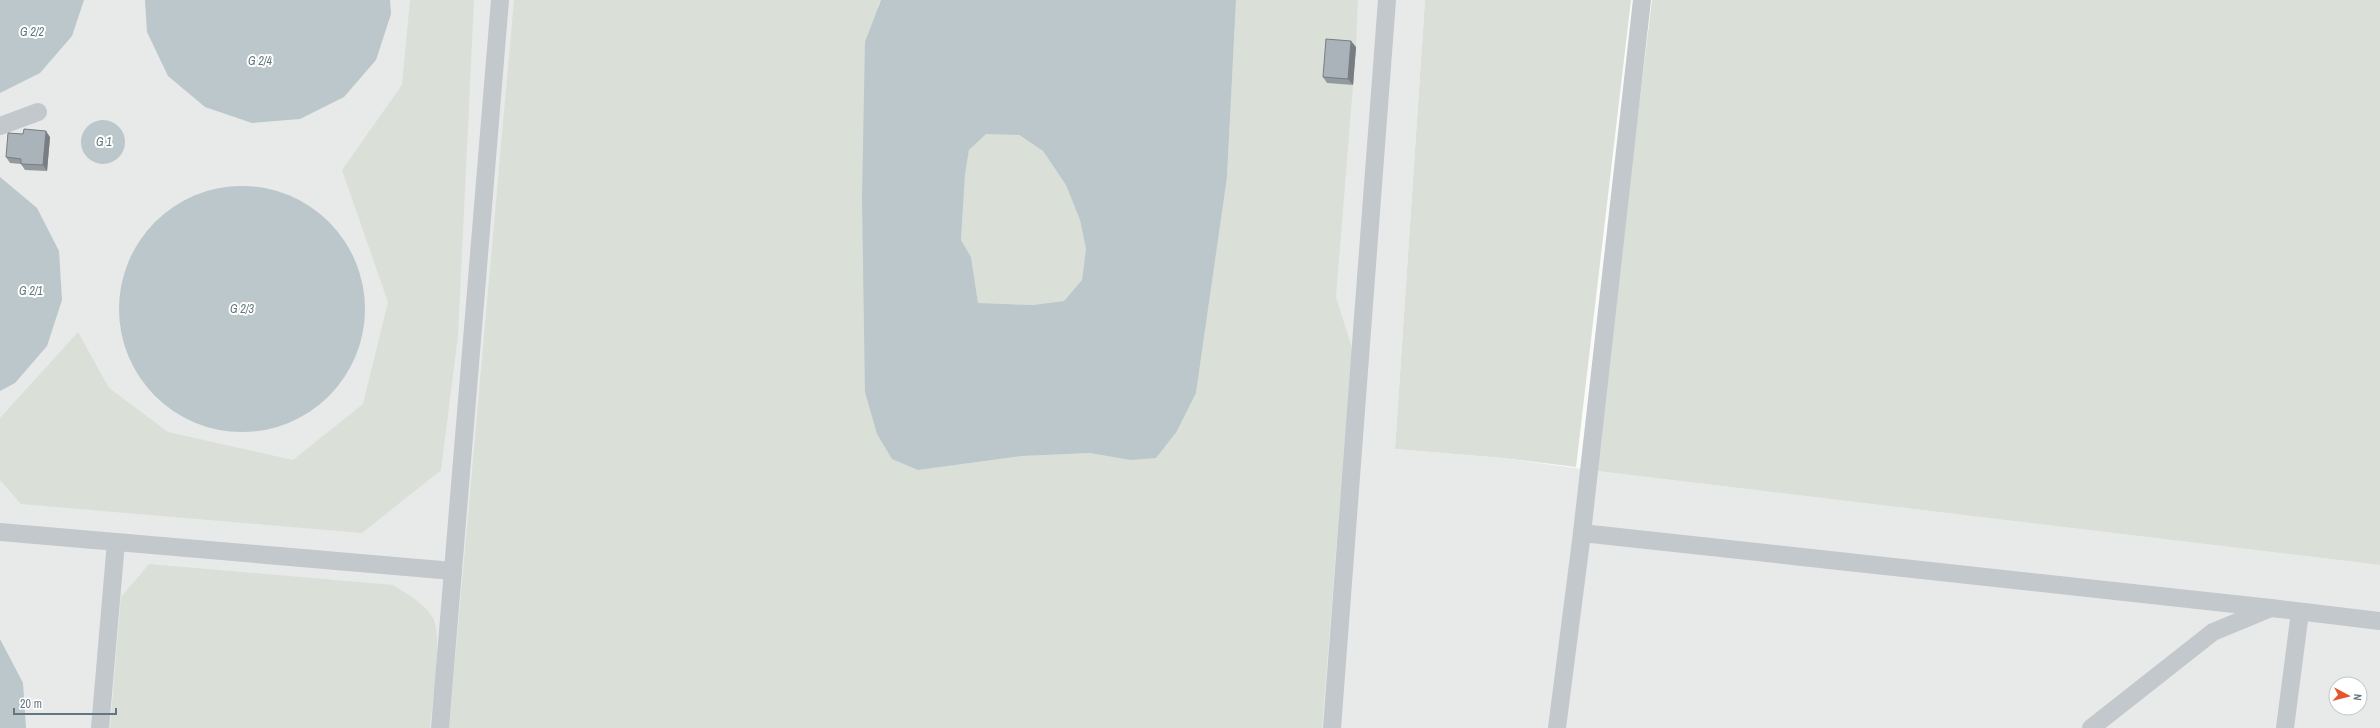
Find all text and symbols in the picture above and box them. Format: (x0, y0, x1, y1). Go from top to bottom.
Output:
water label: G 2/2 (20, 24, 45, 40)
water label: G 2/4 (248, 53, 273, 69)
water label: G 1 (96, 134, 112, 150)
water label: G 2/1 (19, 283, 43, 299)
water label: G 2/3 (230, 301, 255, 317)
north arrow (2328, 676, 2368, 716)
scale bar (14, 690, 116, 716)
text: N (2351, 693, 2365, 701)
text: 20 m (20, 696, 42, 712)

